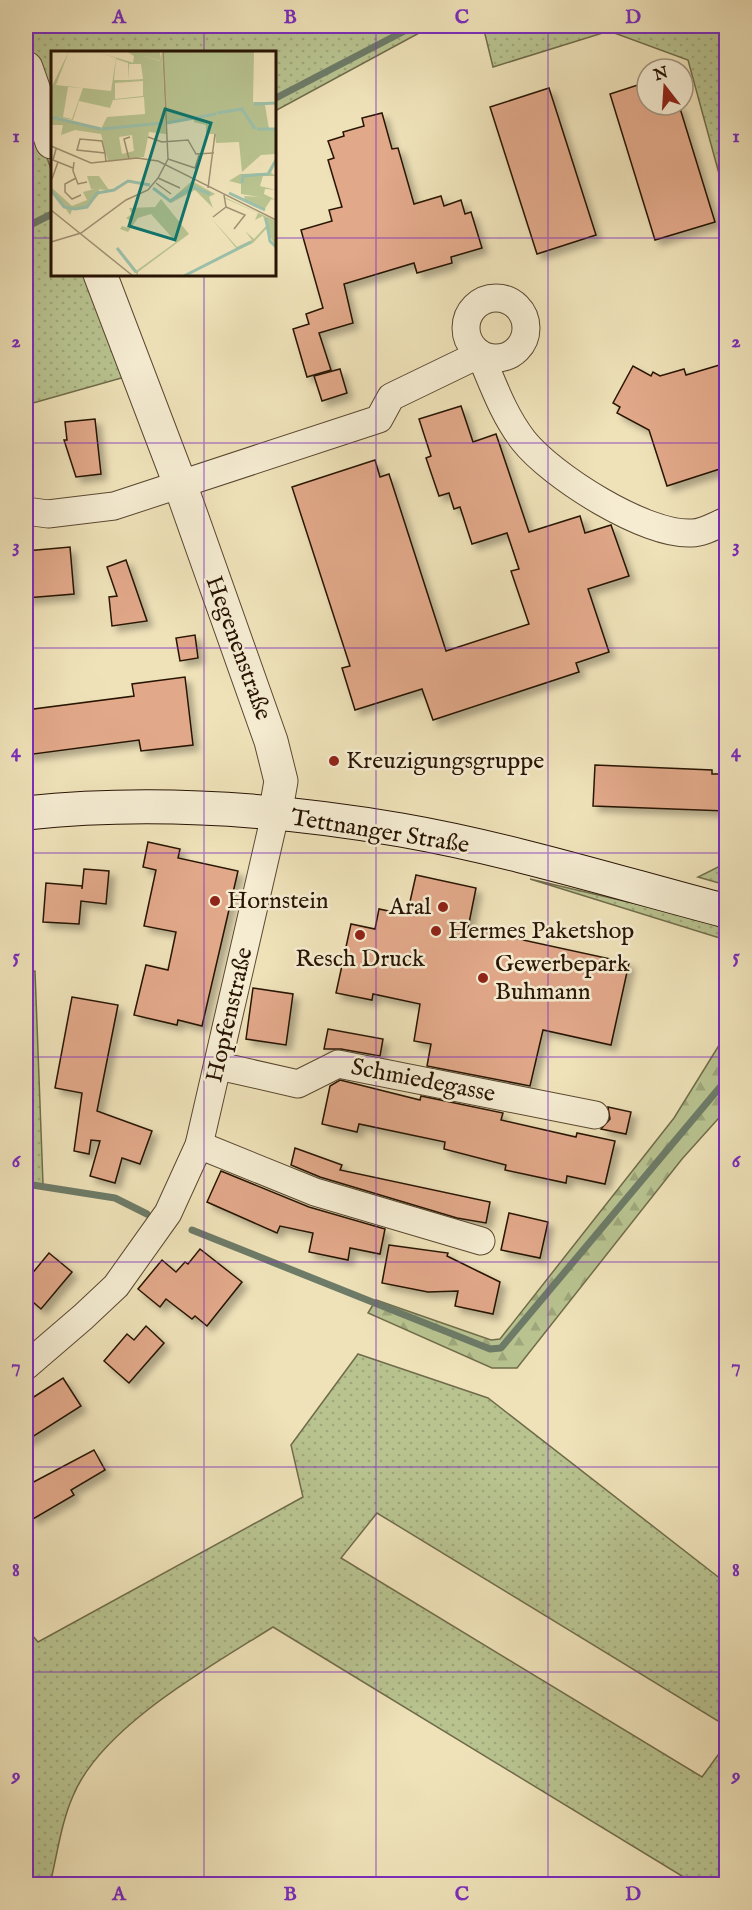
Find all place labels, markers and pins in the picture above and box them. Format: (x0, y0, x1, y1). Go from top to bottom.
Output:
place label: Kreuzigungsgruppe (346, 746, 544, 777)
marker: Kreuzigungsgruppe (327, 754, 341, 768)
place label: Hornstein (227, 886, 329, 917)
place label: Aral (388, 892, 431, 923)
marker: Hornstein (208, 894, 222, 908)
marker: Aral (436, 900, 450, 914)
place label: Hermes Paketshop (448, 916, 634, 947)
marker: Hermes Paketshop (429, 924, 443, 938)
marker: Resch Druck (353, 928, 367, 942)
place label: Resch Druck (295, 944, 425, 975)
place label: Gewerbepark Buhmann (495, 949, 630, 1008)
marker: Gewerbepark Buhmann (476, 971, 490, 985)

